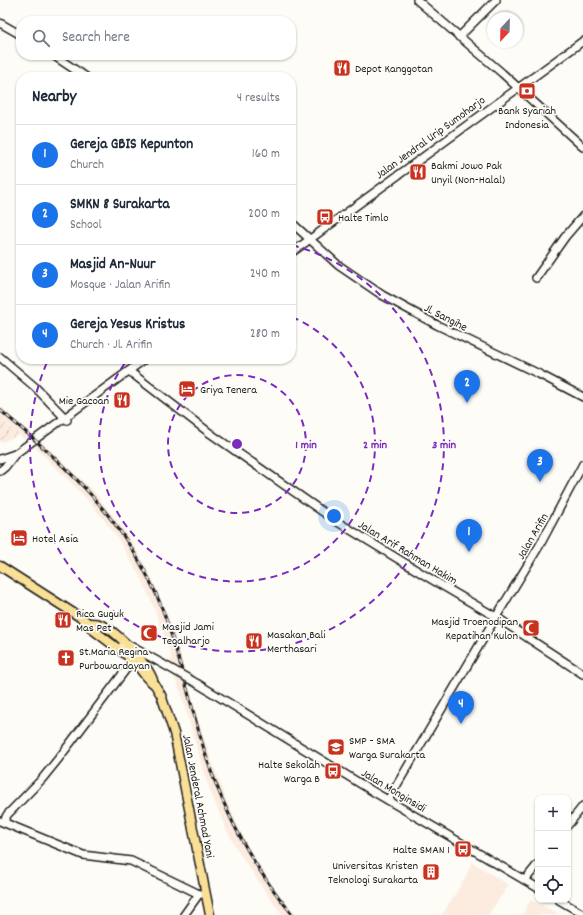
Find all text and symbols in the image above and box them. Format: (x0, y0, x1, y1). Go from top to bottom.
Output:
north arrow (487, 12, 523, 48)
search box (16, 16, 296, 60)
icon: search (30, 27, 52, 49)
text: Search here (62, 27, 130, 49)
restaurant icon: Depot Kanggotan (332, 58, 352, 78)
place label: Depot Kanggotan (355, 61, 433, 78)
bank icon: Bank Syariah Indonesia (517, 81, 537, 101)
text: Nearby (32, 86, 76, 110)
text: 4 results (237, 89, 280, 108)
street label: Jalan Jendral Urip Sumoharjo (372, 93, 489, 184)
place label: Bank Syariah Indonesia (498, 103, 556, 134)
text: Gereja GBIS Kepunton (70, 134, 193, 156)
text: 1 (44, 145, 46, 164)
text: 160 m (252, 145, 280, 164)
text: Church (70, 156, 104, 175)
place label: Bakmi Jowo Pak Unyil (Non-Halal) (431, 158, 505, 189)
restaurant icon: Bakmi Jowo Pak Unyil (Non-Halal) (408, 162, 428, 182)
text: SMKN 8 Surakarta (70, 194, 170, 216)
text: 2 (42, 205, 48, 224)
text: 200 m (248, 205, 280, 224)
bus stop icon: Halte Timlo (315, 207, 335, 227)
place label: Halte Timlo (338, 210, 389, 227)
text: School (70, 216, 102, 235)
text: Masjid An-Nuur (70, 254, 155, 276)
text: 3 (42, 265, 48, 284)
text: 240 m (250, 265, 280, 284)
text: Mosque · Jalan Arifin (70, 276, 170, 295)
street label: Jl. Sangihe (421, 300, 470, 337)
text: Gereja Yesus Kristus (70, 314, 185, 336)
text: 4 (42, 325, 48, 344)
text: 280 m (250, 325, 280, 344)
text: Church · Jl. Arifin (70, 336, 152, 355)
pin: 2 (454, 370, 480, 403)
hotel icon: Griya Tenera (177, 379, 197, 399)
place label: Griya Tenera (200, 382, 257, 399)
restaurant icon: Mie Gacoan (112, 390, 132, 410)
place label: Mie Gacoan (59, 393, 109, 410)
centre of rings (230, 437, 244, 451)
text: 1 min (295, 437, 317, 454)
text: 2 min (363, 437, 387, 454)
text: 3 min (432, 437, 456, 454)
pin: 3 (527, 449, 553, 482)
your location (324, 506, 344, 526)
street label: Jalan Arifin (513, 510, 554, 563)
street label: Jalan Arif Rahman Hakim (354, 517, 460, 590)
pin: 1 (456, 519, 482, 552)
hotel icon: Hotel Asia (9, 528, 29, 548)
place label: Hotel Asia (32, 531, 79, 548)
place label: Rica Guguk Mas Pet (76, 606, 124, 637)
restaurant icon: Rica Guguk Mas Pet (53, 610, 73, 630)
place label: Masjid Troenodipan Kepatihan Kulon (431, 614, 518, 645)
mosque icon: Masjid Troenodipan Kepatihan Kulon (521, 618, 541, 638)
place label: Masjid Jami Tegalharjo (162, 619, 214, 650)
mosque icon: Masjid Jami Tegalharjo (139, 623, 159, 643)
place label: Masakan Bali Merthasari (267, 627, 326, 658)
restaurant icon: Masakan Bali Merthasari (244, 631, 264, 651)
place label: St.Maria Regina Purbowardayan (79, 644, 150, 675)
church icon: St.Maria Regina Purbowardayan (56, 648, 76, 668)
pin: 4 (448, 691, 474, 724)
street label: Jalan Jenderal Achmad Yani (177, 733, 218, 859)
place label: SMP - SMA Warga Surakarta (349, 733, 426, 764)
school or university icon: SMP - SMA Warga Surakarta (326, 737, 346, 757)
place label: Halte Sekolah Warga B (258, 757, 320, 788)
bus stop icon: Halte Sekolah Warga B (323, 761, 343, 781)
street label: Jalan Monginsidi (358, 765, 429, 817)
map controls (535, 795, 571, 903)
button: + (535, 795, 571, 831)
button: − (535, 831, 571, 867)
bus stop icon: Halte SMAN 1 (453, 839, 473, 859)
place label: Halte SMAN 1 (393, 842, 450, 859)
place label: Universitas Kristen Teknologi Surakarta (328, 858, 418, 889)
building icon: Universitas Kristen Teknologi Surakarta (421, 862, 441, 882)
button: locate (535, 867, 571, 903)

